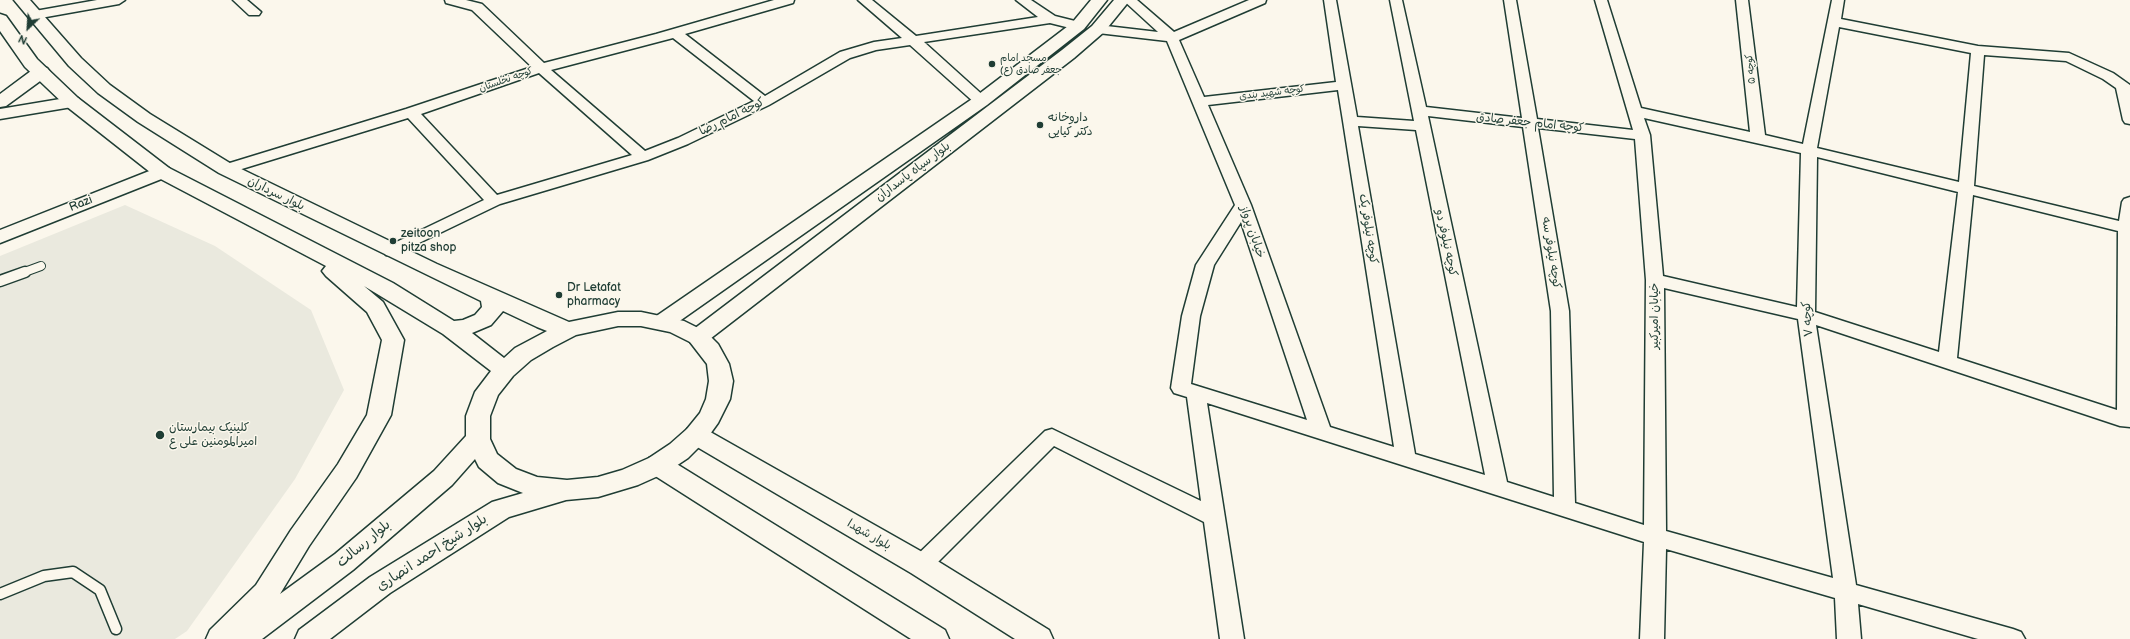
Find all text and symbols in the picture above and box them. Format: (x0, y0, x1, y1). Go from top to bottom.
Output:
north arrow (8, 8, 48, 48)
text: N (16, 32, 29, 47)
place label: مسجد امام جعفر صادق (ع) (1000, 52, 1062, 76)
street label: کوچه ۵ (1743, 53, 1759, 85)
marker: مسجد امام جعفر صادق (ع) (987, 59, 997, 69)
street label: کوچه نخلستان (477, 65, 535, 95)
street label: کوچه شهید بندی (1239, 83, 1305, 103)
street label: کوچه امام رضا (697, 95, 767, 139)
street label: کوچه امام جعفر صادق (1475, 110, 1585, 136)
place label: داروخانه دکتر کیایی (1048, 111, 1093, 139)
marker: داروخانه دکتر کیایی (1035, 120, 1045, 130)
street label: بلوار سپاه پاسداران (873, 139, 953, 205)
street label: بلوار سرداران (245, 174, 307, 214)
street label: Razi (67, 193, 95, 215)
street label: کوچه نیلوفر یک (1355, 193, 1381, 265)
street label: خیابان پرواز (1236, 204, 1268, 260)
street label: کوچه نیلوفر دو (1432, 208, 1460, 278)
street label: کوچه نیلوفر سه (1538, 216, 1564, 290)
place label: zeitoon pitza shop (401, 227, 456, 255)
marker: zeitoon pitza shop (388, 236, 398, 246)
place label: Dr Letafat pharmacy (567, 281, 621, 309)
street label: خیابان امیرکبیر (1648, 283, 1662, 349)
marker: Dr Letafat pharmacy (554, 290, 564, 300)
street label: کوچه ۷ (1800, 300, 1816, 338)
place label: کلینیک بیمارستان امیرالمومنین علی ع (169, 421, 257, 449)
marker: کلینیک بیمارستان امیرالمومنین علی ع (154, 429, 166, 441)
street label: بلوار شیخ احمد انصاری (373, 511, 491, 595)
street label: بلوار رسالت (334, 517, 394, 571)
street label: بلوار شهدا (844, 517, 894, 553)

